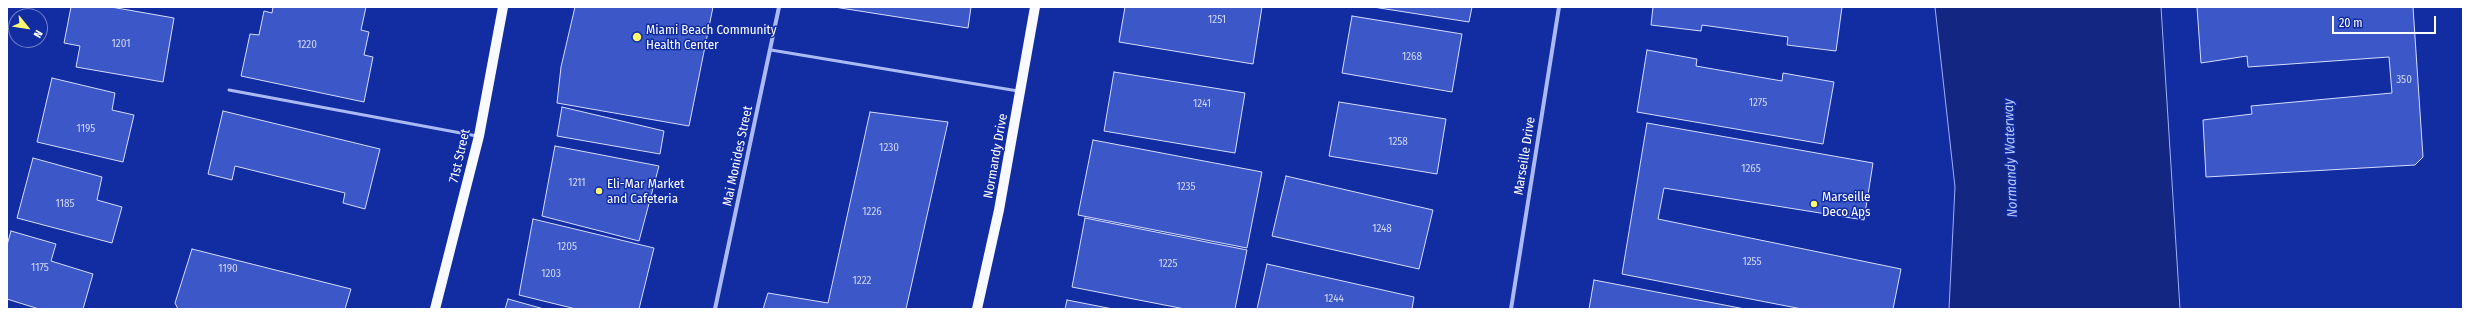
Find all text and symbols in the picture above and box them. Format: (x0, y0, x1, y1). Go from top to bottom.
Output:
north arrow (8, 8, 48, 48)
scale bar (2334, 8, 2438, 34)
house number: 1251 (1208, 13, 1226, 27)
text: 20 m (2339, 16, 2363, 30)
place label: Miami Beach Community Health Center (646, 22, 777, 53)
text: N (31, 28, 45, 40)
marker: Miami Beach Community Health Center (631, 31, 643, 43)
house number: 1201 (112, 37, 130, 51)
house number: 1220 (297, 38, 317, 52)
house number: 1268 (1402, 50, 1422, 64)
house number: 350 (2396, 73, 2412, 87)
house number: 1275 (1749, 96, 1767, 110)
house number: 1241 (1193, 97, 1211, 111)
water label: Normandy Waterway (2001, 98, 2021, 218)
street label: Mai Monides Street (720, 104, 756, 208)
street label: Normandy Drive (981, 112, 1011, 200)
street label: Marseille Drive (1511, 116, 1539, 196)
house number: 1195 (77, 122, 95, 136)
street label: 71st Street (446, 127, 474, 185)
house number: 1258 (1388, 135, 1408, 149)
house number: 1230 (879, 141, 899, 155)
house number: 1265 (1741, 162, 1761, 176)
house number: 1211 (568, 176, 586, 190)
place label: Eli-Mar Market and Cafeteria (607, 176, 684, 207)
house number: 1235 (1176, 180, 1196, 194)
marker: Eli-Mar Market and Cafeteria (594, 186, 604, 196)
place label: Marseille Deco Aps (1822, 189, 1870, 220)
house number: 1185 (56, 197, 74, 211)
marker: Marseille Deco Aps (1809, 199, 1819, 209)
house number: 1226 (862, 205, 882, 219)
house number: 1248 (1372, 222, 1392, 236)
house number: 1205 (557, 240, 577, 254)
house number: 1255 (1742, 255, 1762, 269)
house number: 1225 (1158, 257, 1178, 271)
house number: 1175 (31, 261, 49, 275)
house number: 1190 (218, 262, 238, 276)
house number: 1203 (541, 267, 561, 281)
house number: 1222 (853, 274, 871, 288)
house number: 1244 (1324, 292, 1344, 306)

